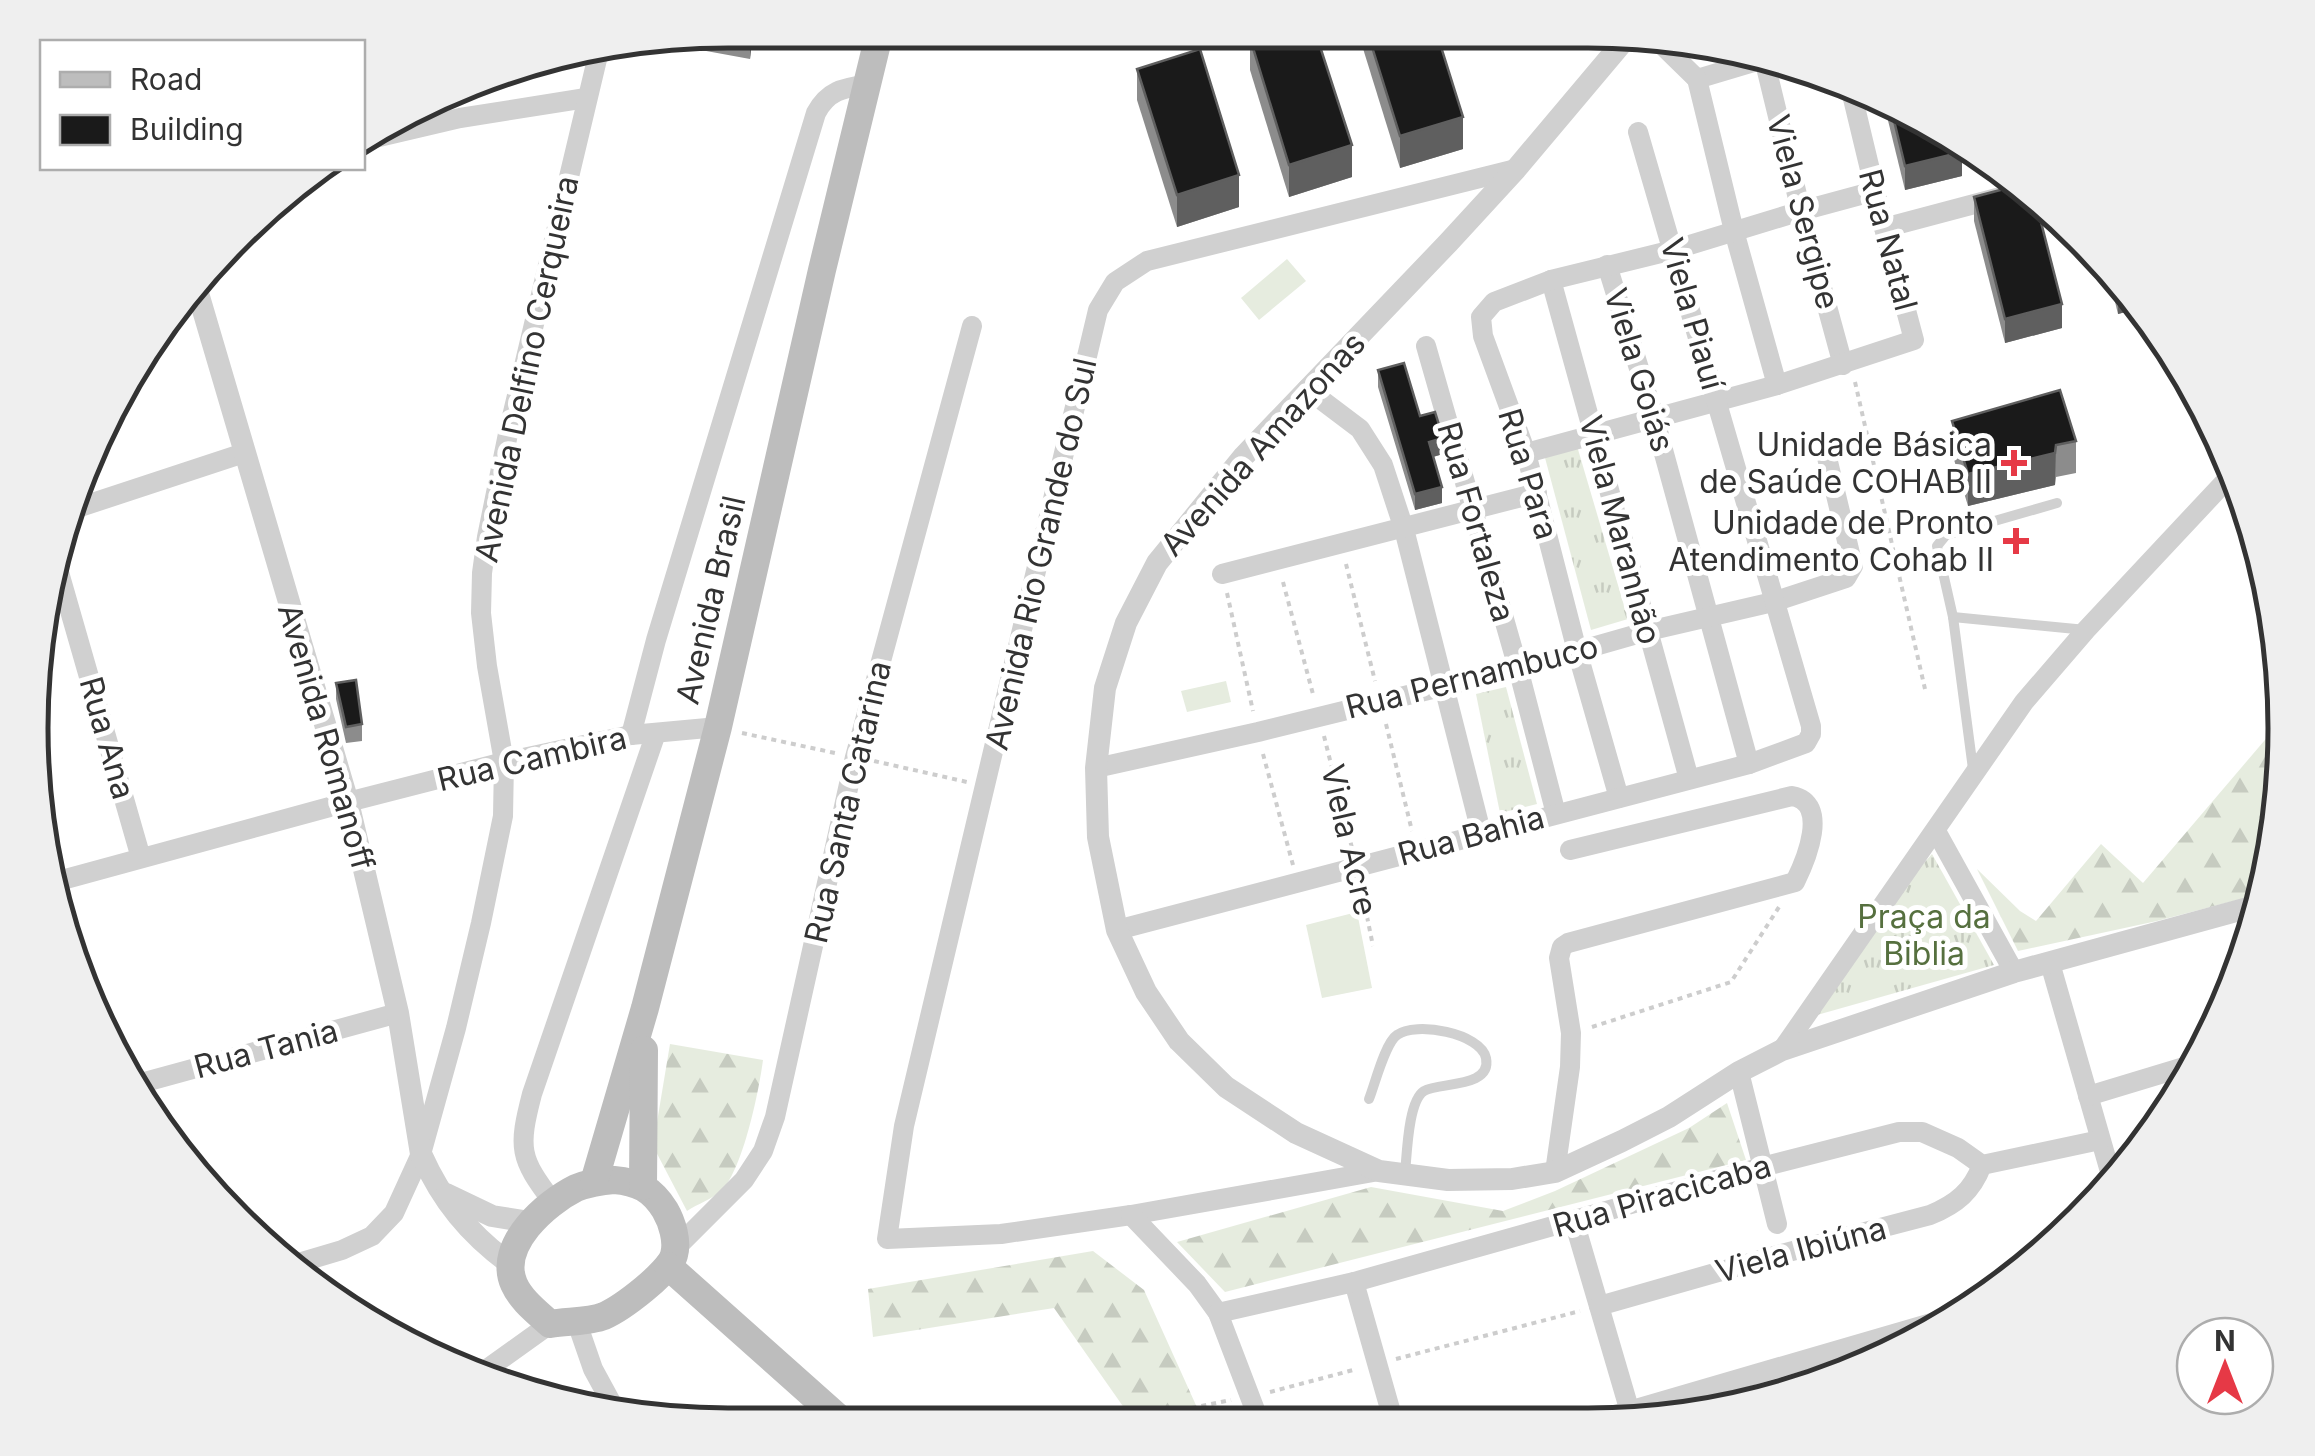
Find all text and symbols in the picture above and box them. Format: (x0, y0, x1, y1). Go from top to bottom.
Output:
legend (40, 40, 365, 170)
text: Road (130, 61, 202, 97)
street label: Viela Sergipe (1759, 110, 1848, 313)
text: Building (130, 111, 244, 147)
street label: Rua Natal (1851, 165, 1926, 315)
street label: Avenida Delfino Cerqueira (466, 172, 587, 566)
street label: Viela Piauí (1652, 233, 1733, 394)
street label: Viela Goiás (1596, 283, 1683, 456)
street label: Avenida Amazonas (1152, 324, 1373, 563)
street label: Avenida Rio Grande do Sul (976, 354, 1105, 753)
street label: Rua Para (1490, 404, 1567, 544)
street label: Viela Maranhão (1571, 411, 1670, 648)
street label: Rua Fortaleza (1429, 417, 1524, 626)
place label: Unidade Básica de Saúde COHAB II (1699, 425, 1992, 501)
marker: Unidade Básica de Saúde COHAB II (2001, 450, 2027, 476)
street label: Avenida Brasil (668, 492, 753, 708)
place label: Unidade de Pronto Atendimento Cohab II (1668, 503, 1994, 579)
marker: Unidade de Pronto Atendimento Cohab II (2003, 528, 2029, 554)
street label: Avenida Romanoff (270, 599, 383, 875)
street label: Rua Pernambuco (1342, 626, 1602, 727)
street label: Rua Santa Catarina (796, 657, 899, 947)
street label: Rua Ana (71, 672, 144, 804)
street label: Rua Cambira (433, 718, 630, 799)
street label: Viela Acre (1313, 761, 1386, 919)
street label: Rua Bahia (1393, 797, 1548, 874)
park label: Praça da Biblia (1857, 897, 1991, 973)
street label: Rua Tania (190, 1011, 342, 1086)
street label: Rua Piracicaba (1548, 1146, 1775, 1245)
street label: Viela Ibiúna (1711, 1208, 1890, 1291)
north arrow (2175, 1316, 2275, 1416)
text: N (2214, 1324, 2236, 1358)

